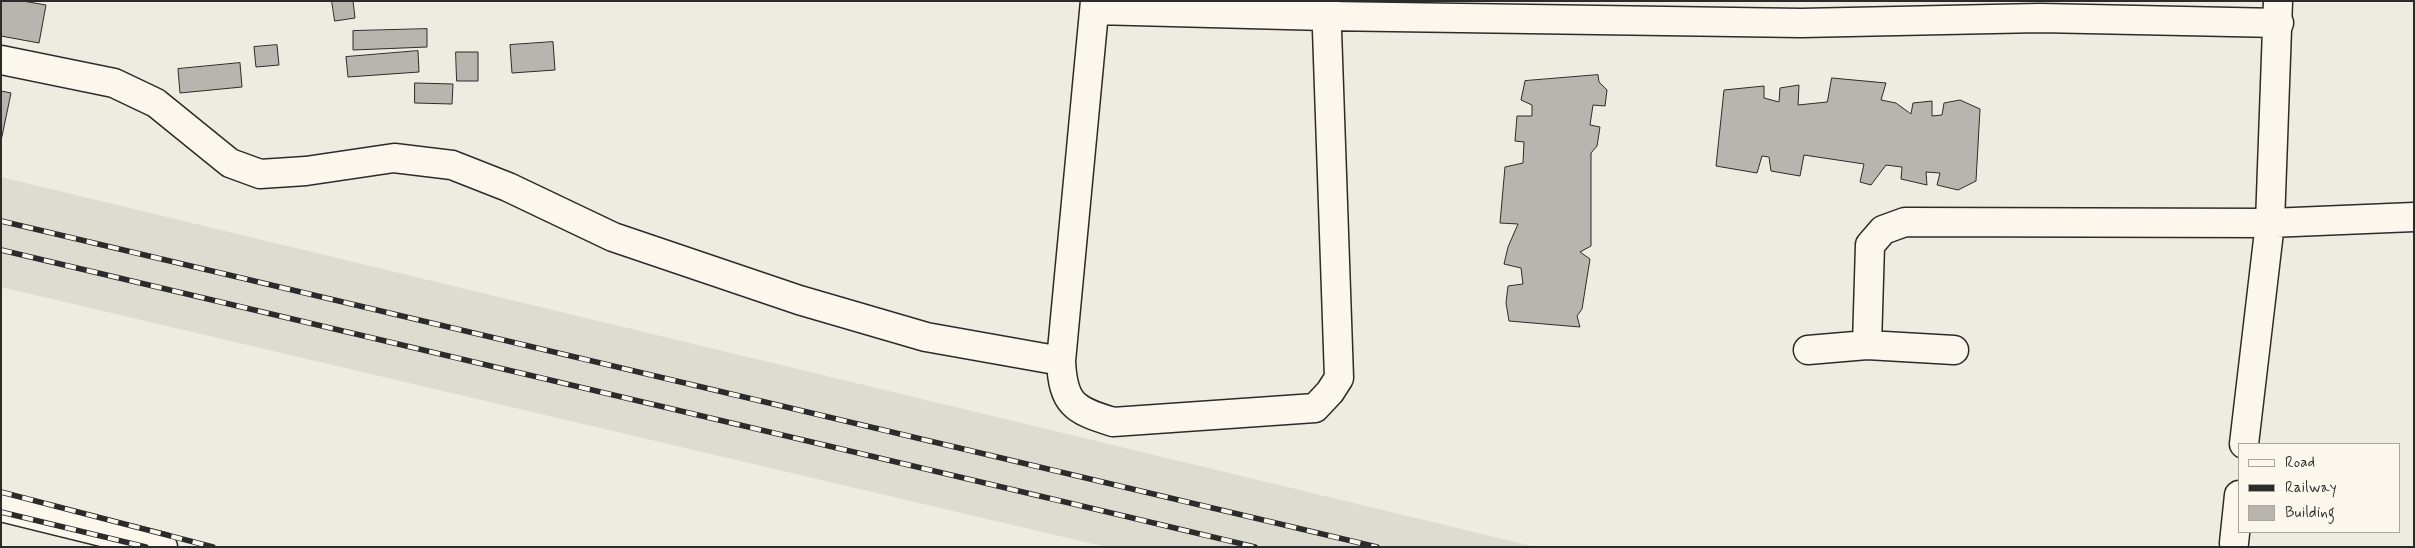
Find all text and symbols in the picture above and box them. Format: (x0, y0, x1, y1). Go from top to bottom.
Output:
legend (2238, 443, 2400, 533)
text: Road (2285, 453, 2315, 473)
text: Railway (2285, 478, 2337, 498)
text: Building (2285, 503, 2335, 523)

